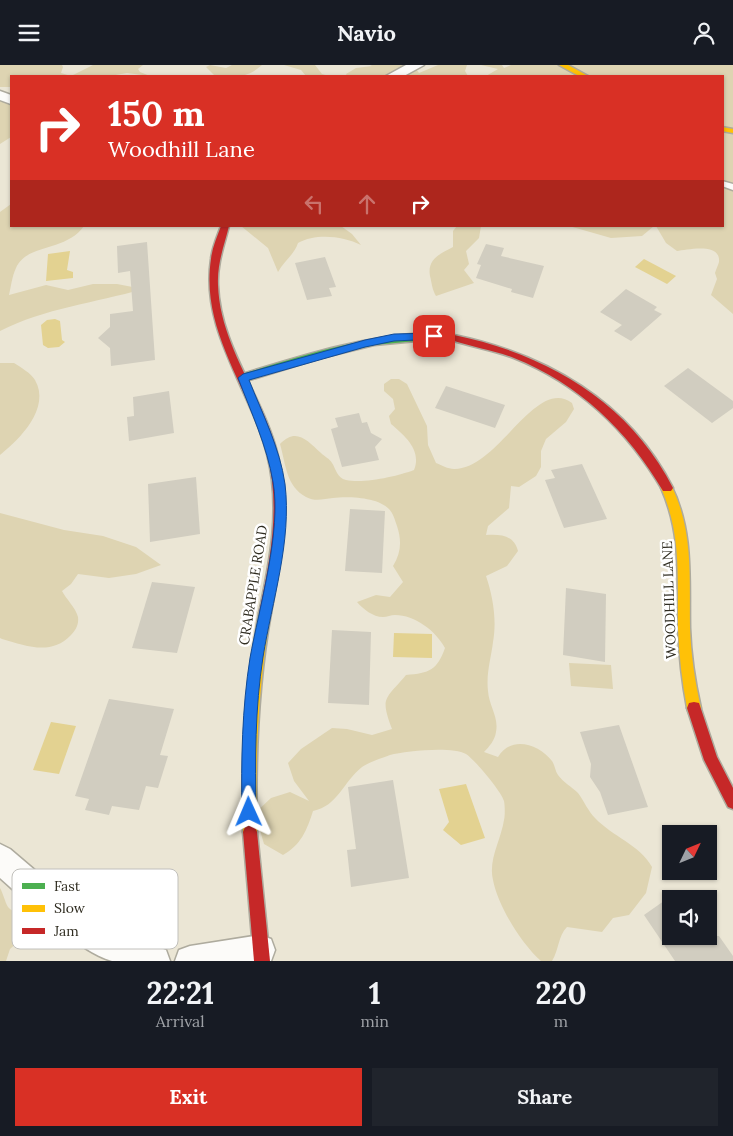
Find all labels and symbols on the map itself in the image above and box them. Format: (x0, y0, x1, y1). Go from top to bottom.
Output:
pin (413, 315, 455, 357)
street label: CRABAPPLE ROAD (235, 524, 271, 646)
street label: WOODHILL LANE (658, 540, 680, 659)
position arrow (222, 785, 274, 837)
north arrow (662, 825, 718, 880)
legend (12, 869, 178, 949)
text: Fast (54, 877, 81, 895)
text: Slow (54, 899, 86, 917)
text: Jam (53, 922, 79, 940)

